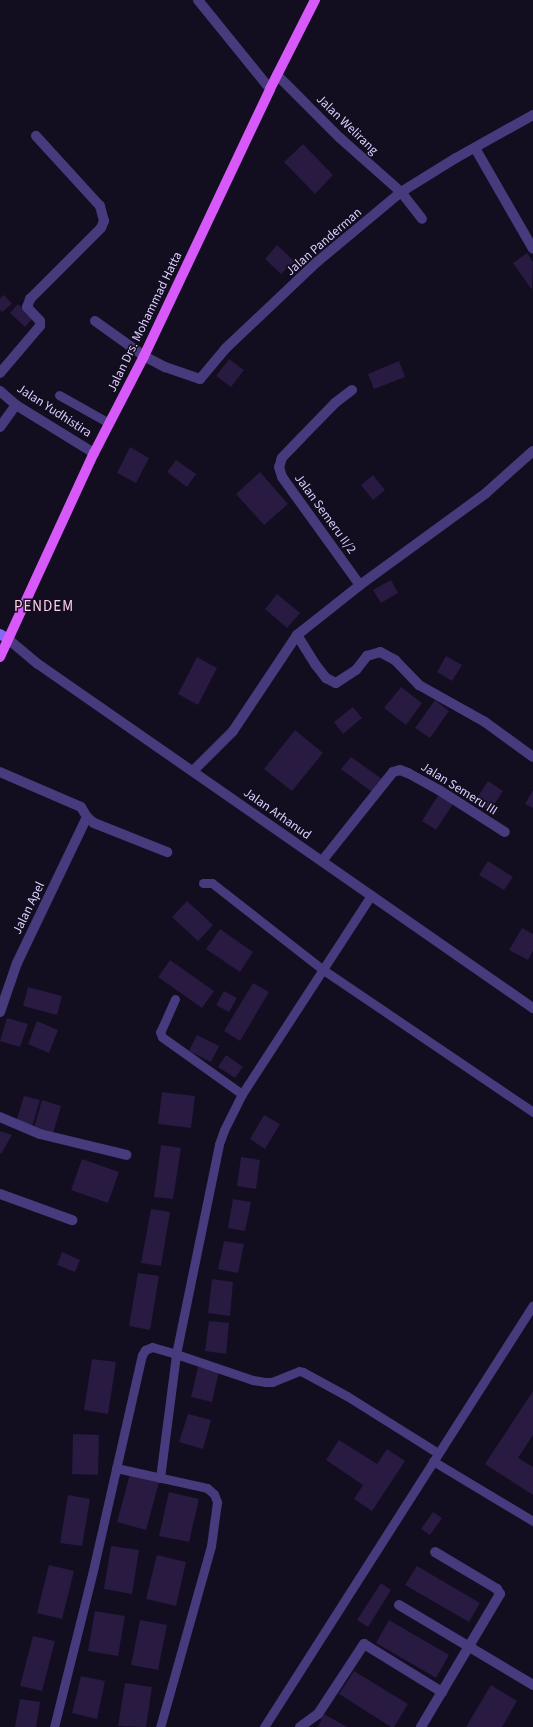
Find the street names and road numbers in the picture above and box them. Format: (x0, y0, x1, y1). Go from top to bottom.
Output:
street label: Jalan Welirang (313, 92, 381, 158)
street label: Jalan Panderman (283, 205, 365, 279)
street label: Jalan Drs. Mohammad Hatta (104, 249, 186, 395)
street label: Jalan Yudhistira (14, 381, 94, 441)
street label: Jalan Semeru II/2 (291, 471, 359, 557)
street label: Jalan Semeru III (418, 759, 500, 819)
street label: Jalan Arhanud (240, 785, 314, 843)
street label: Jalan Apel (10, 879, 48, 937)

